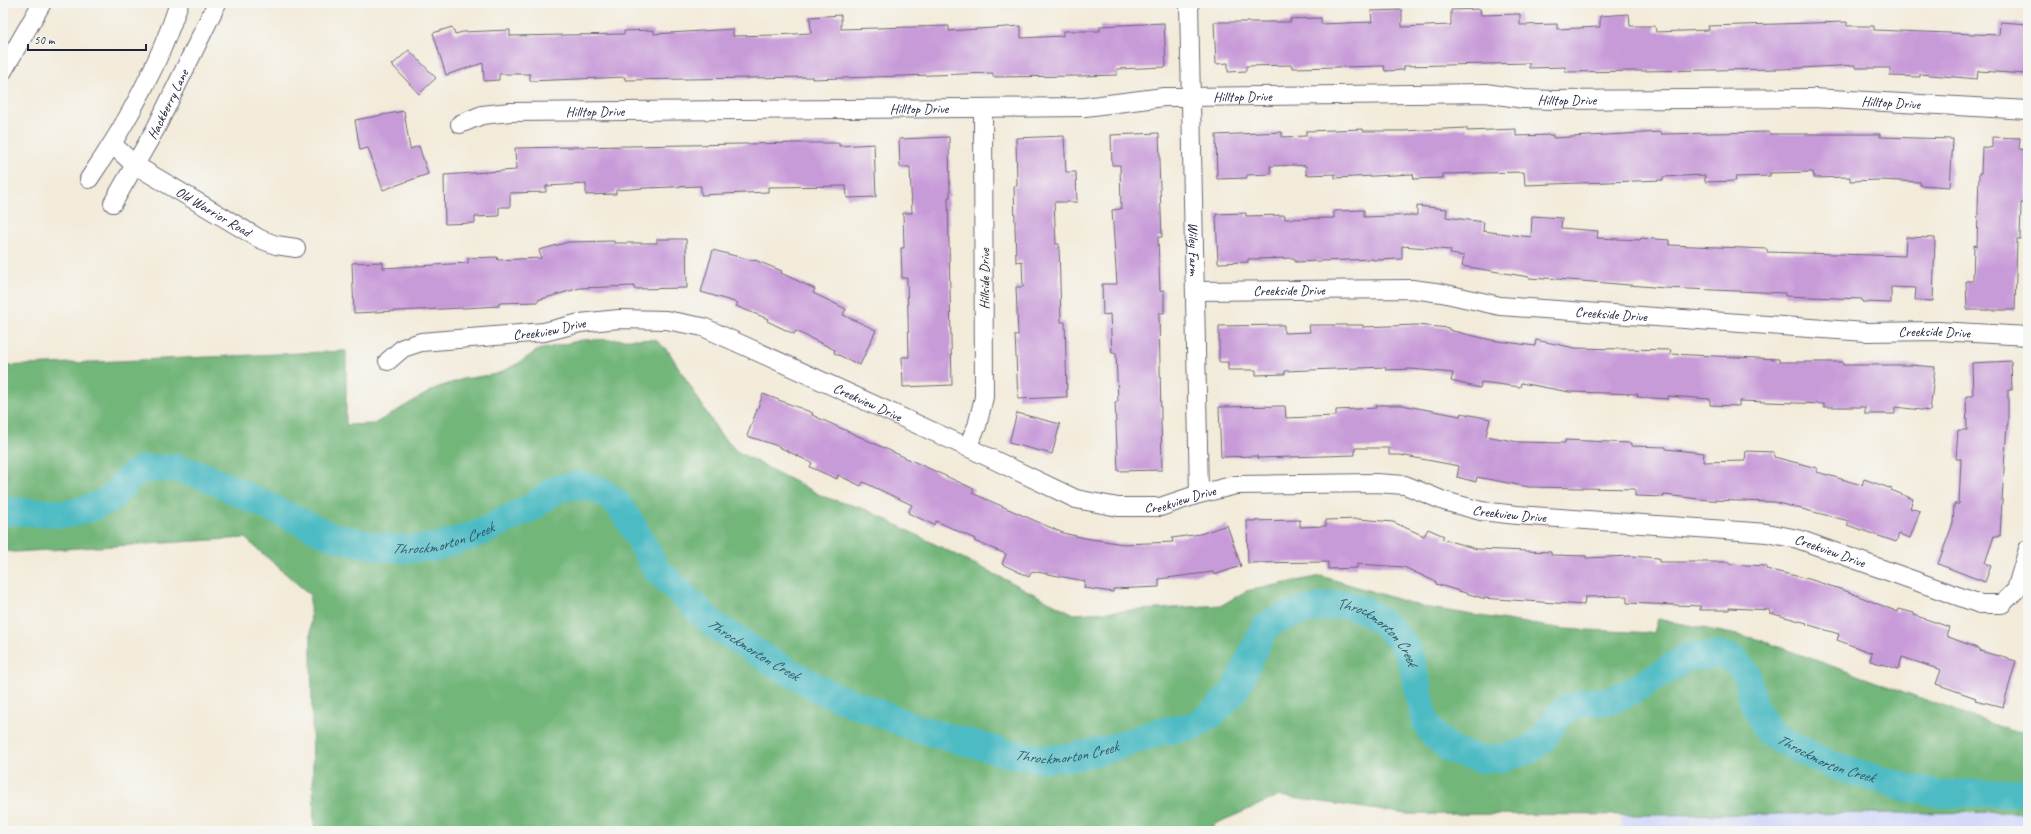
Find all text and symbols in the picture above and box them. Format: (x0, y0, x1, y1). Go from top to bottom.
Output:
scale bar (28, 26, 146, 52)
text: 50 m (34, 32, 56, 48)
street label: Hackberry Lane (143, 65, 192, 142)
street label: Hilltop Drive (1213, 87, 1273, 105)
street label: Hilltop Drive (1537, 91, 1598, 109)
street label: Hilltop Drive (1861, 92, 1922, 113)
street label: Hilltop Drive (890, 100, 950, 117)
street label: Hilltop Drive (566, 102, 626, 120)
street label: Old Warrior Road (173, 183, 256, 242)
street label: Wiley Farm (1185, 222, 1203, 277)
street label: Hillside Drive (976, 247, 993, 310)
street label: Creekside Drive (1253, 281, 1326, 299)
street label: Creekside Drive (1575, 303, 1649, 325)
street label: Creekview Drive (513, 314, 588, 343)
street label: Creekside Drive (1898, 322, 1972, 341)
street label: Creekview Drive (831, 379, 906, 425)
street label: Creekview Drive (1145, 481, 1219, 516)
street label: Creekview Drive (1471, 501, 1548, 526)
water label: Throckmorton Creek (391, 517, 499, 559)
street label: Creekview Drive (1793, 530, 1869, 571)
water label: Throckmorton Creek (1336, 594, 1423, 670)
water label: Throckmorton Creek (703, 614, 805, 686)
water label: Throckmorton Creek (1774, 729, 1879, 787)
water label: Throckmorton Creek (1014, 736, 1123, 769)

